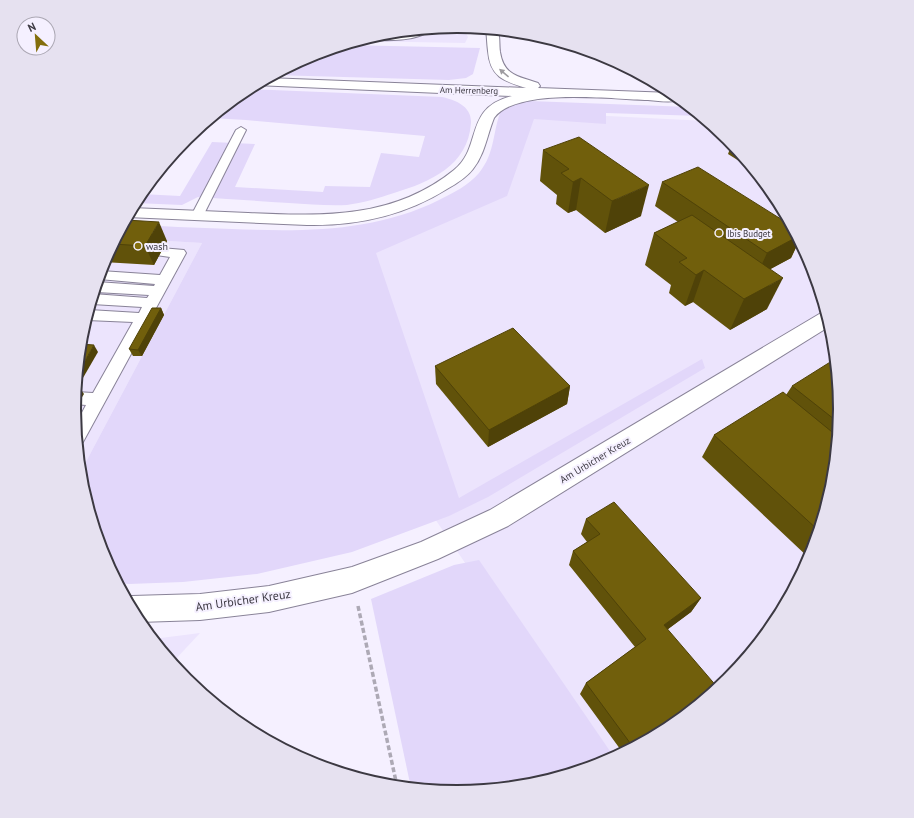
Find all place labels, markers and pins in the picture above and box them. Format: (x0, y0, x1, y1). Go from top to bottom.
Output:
marker: Ibis Budget (714, 228, 724, 238)
place label: Ibis Budget (727, 228, 771, 239)
place label: wash (146, 240, 168, 253)
marker: wash (133, 241, 143, 251)

